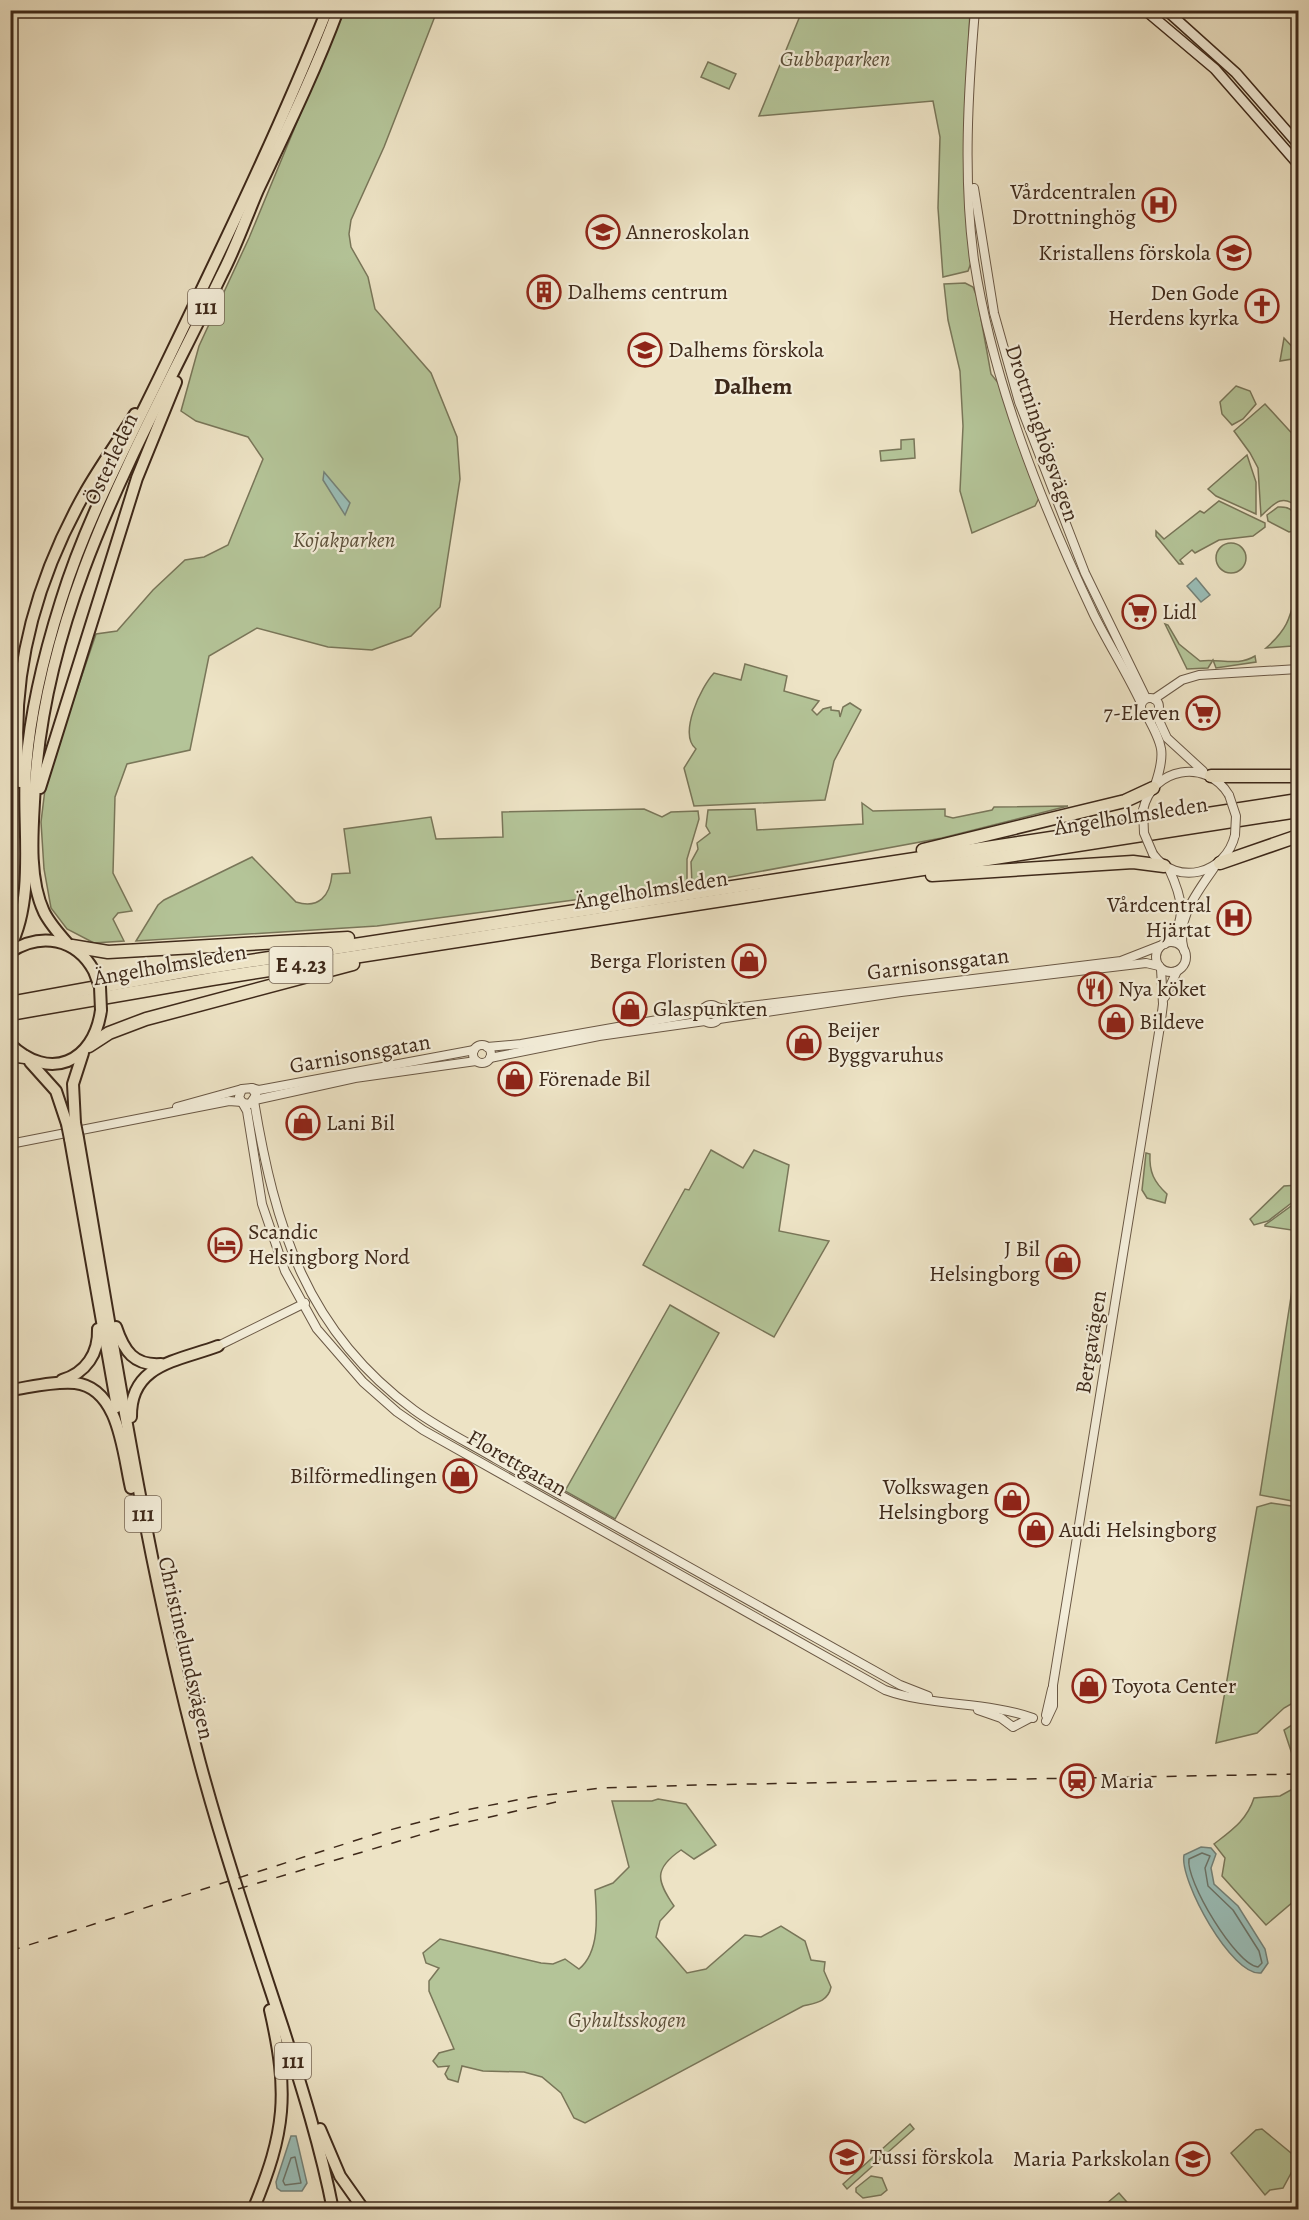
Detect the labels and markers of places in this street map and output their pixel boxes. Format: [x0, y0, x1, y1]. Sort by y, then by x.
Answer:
place label: Vårdcentralen Drottninghög [1009, 177, 1136, 232]
hospital icon: Vårdcentralen Drottninghög [1141, 187, 1177, 223]
school or university icon: Anneroskolan [585, 214, 621, 250]
place label: Anneroskolan [625, 217, 750, 247]
school or university icon: Kristallens förskola [1216, 235, 1252, 271]
place label: Kristallens förskola [1038, 238, 1212, 268]
building icon: Dalhems centrum [526, 274, 562, 310]
place label: Dalhems centrum [567, 277, 728, 307]
place label: Den Gode Herdens kyrka [1108, 278, 1240, 333]
church icon: Den Gode Herdens kyrka [1244, 288, 1280, 324]
school or university icon: Dalhems förskola [627, 332, 663, 368]
place label: Dalhems förskola [668, 335, 825, 365]
supermarket icon: Lidl [1121, 594, 1157, 630]
place label: Lidl [1162, 597, 1197, 627]
supermarket icon: 7-Eleven [1185, 695, 1221, 731]
place label: 7-Eleven [1103, 698, 1180, 728]
place label: Vårdcentral Hjärtat [1106, 890, 1211, 945]
hospital icon: Vårdcentral Hjärtat [1216, 900, 1252, 936]
shop icon: Berga Floristen [731, 943, 767, 979]
place label: Berga Floristen [589, 946, 726, 976]
restaurant icon: Nya köket [1077, 971, 1113, 1007]
place label: Nya köket [1118, 974, 1206, 1004]
shop icon: Glaspunkten [612, 991, 648, 1027]
place label: Glaspunkten [653, 994, 768, 1024]
shop icon: Bildeve [1098, 1004, 1134, 1040]
place label: Bildeve [1139, 1007, 1204, 1037]
place label: Beijer Byggvaruhus [827, 1015, 944, 1070]
shop icon: Beijer Byggvaruhus [786, 1025, 822, 1061]
shop icon: Förenade Bil [497, 1061, 533, 1097]
place label: Förenade Bil [538, 1064, 650, 1094]
shop icon: Lani Bil [285, 1105, 321, 1141]
place label: Lani Bil [326, 1108, 395, 1138]
place label: Scandic Helsingborg Nord [248, 1217, 410, 1272]
hotel icon: Scandic Helsingborg Nord [207, 1227, 243, 1263]
place label: J Bil Helsingborg [929, 1234, 1040, 1289]
shop icon: J Bil Helsingborg [1045, 1244, 1081, 1280]
shop icon: Bilförmedlingen [442, 1458, 478, 1494]
place label: Bilförmedlingen [290, 1461, 437, 1491]
place label: Volkswagen Helsingborg [878, 1472, 989, 1527]
shop icon: Volkswagen Helsingborg [994, 1482, 1030, 1518]
shop icon: Audi Helsingborg [1018, 1512, 1054, 1548]
place label: Audi Helsingborg [1058, 1515, 1217, 1545]
shop icon: Toyota Center [1071, 1668, 1107, 1704]
place label: Toyota Center [1112, 1671, 1236, 1701]
station icon: Maria [1059, 1763, 1095, 1799]
place label: Maria [1100, 1766, 1154, 1796]
school or university icon: Tussi förskola [829, 2139, 865, 2175]
school or university icon: Maria Parkskolan [1175, 2141, 1211, 2177]
place label: Tussi förskola [870, 2142, 994, 2172]
place label: Maria Parkskolan [1013, 2144, 1170, 2174]

